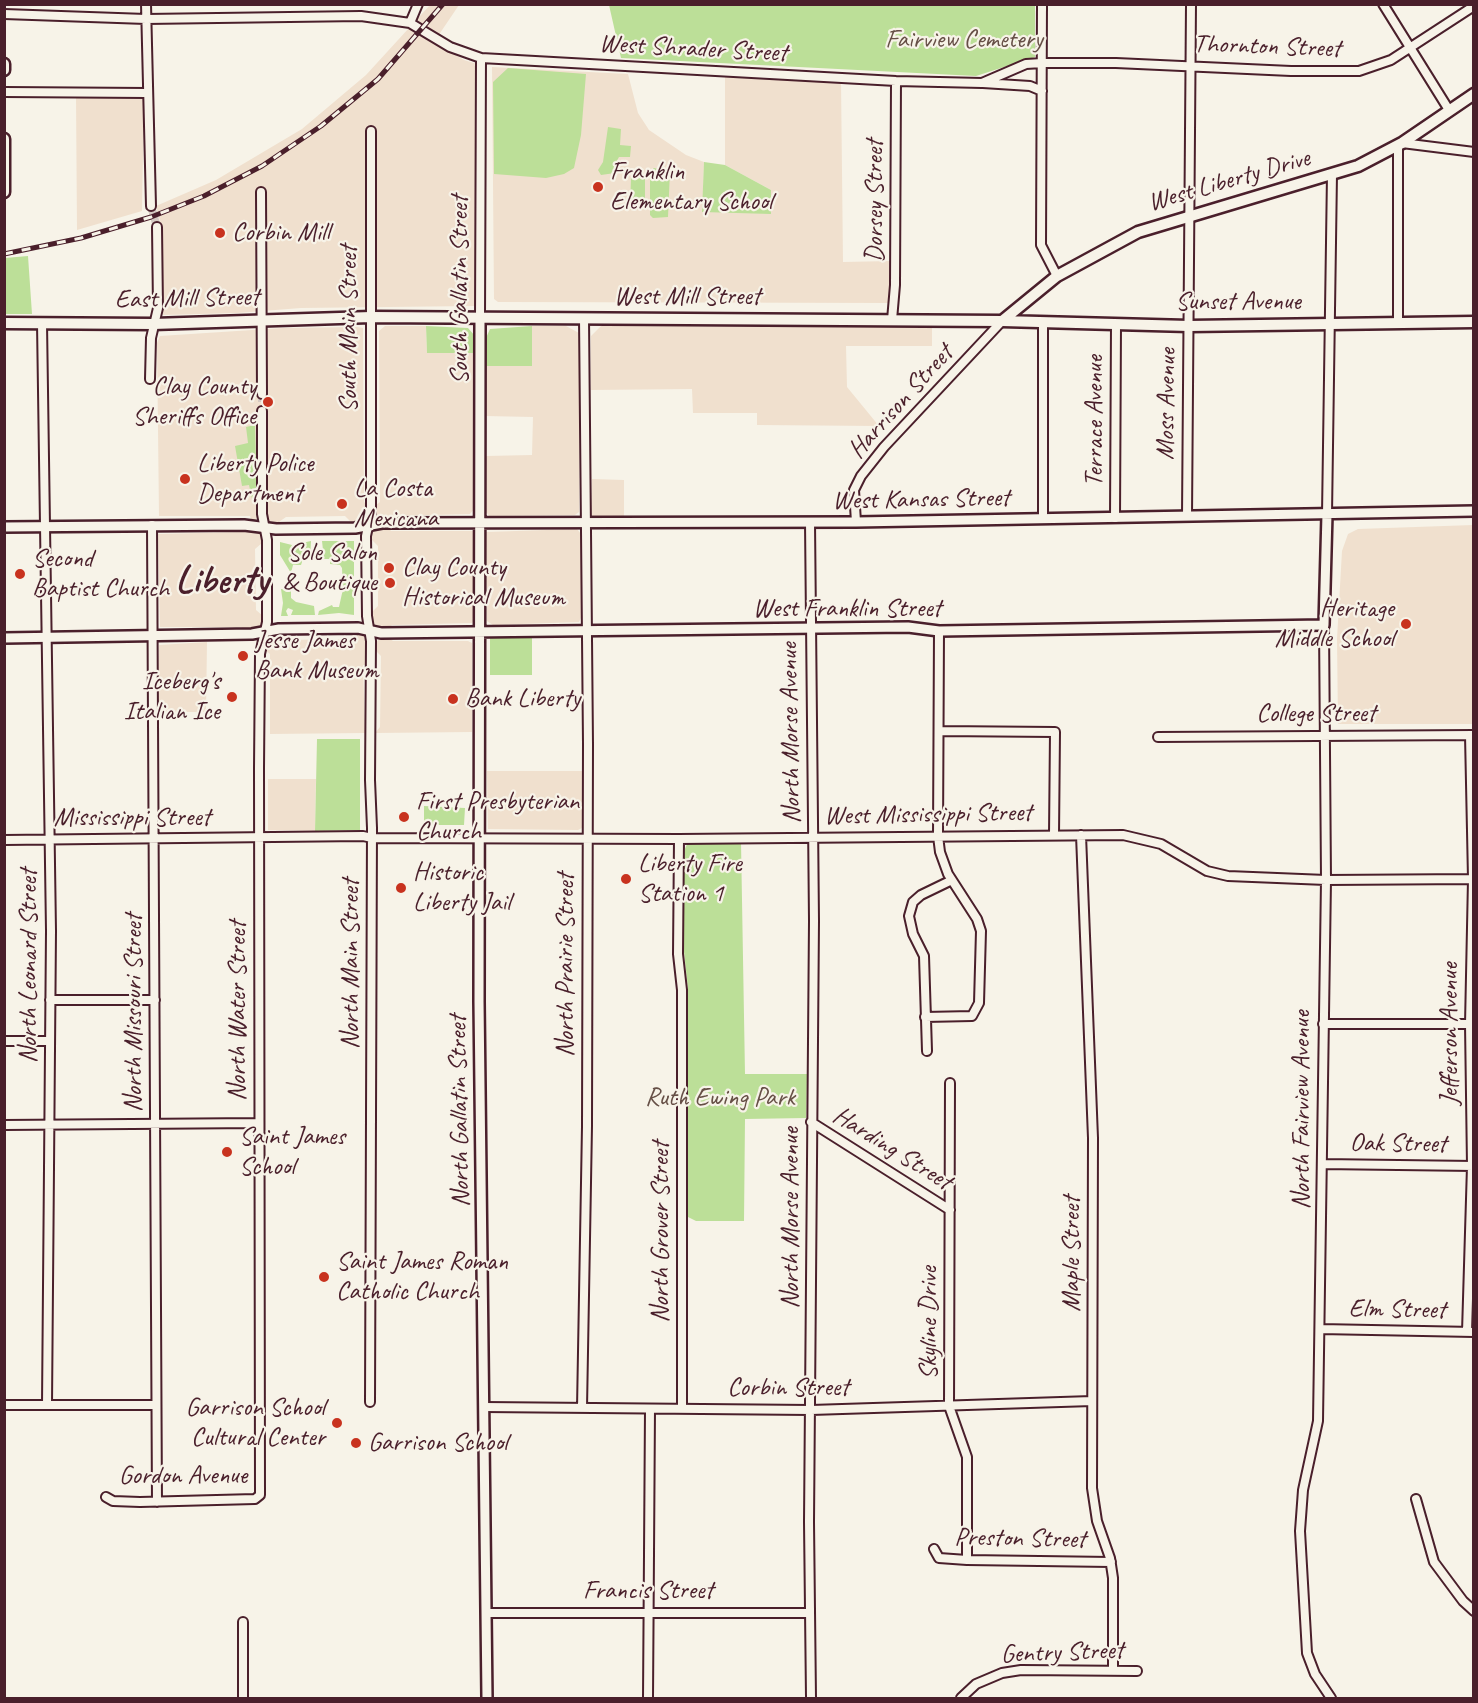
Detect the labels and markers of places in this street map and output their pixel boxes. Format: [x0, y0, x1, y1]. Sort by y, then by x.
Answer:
place label: Franklin Elementary School [610, 156, 772, 218]
marker: Franklin Elementary School [591, 180, 605, 194]
place label: Corbin Mill [232, 217, 330, 249]
marker: Corbin Mill [213, 226, 227, 240]
place label: Clay County Sheriffs Office [132, 371, 256, 432]
marker: Clay County Sheriffs Office [261, 395, 275, 409]
place label: Liberty Police Department [197, 448, 313, 509]
marker: Liberty Police Department [178, 472, 192, 486]
place label: La Costa Mexicana [354, 473, 438, 534]
marker: La Costa Mexicana [335, 497, 349, 511]
place label: Sole Salon & Boutique [282, 537, 377, 598]
place label: Second Baptist Church [32, 543, 169, 604]
place label: Clay County Historical Museum [402, 552, 565, 614]
marker: Sole Salon & Boutique [382, 561, 396, 575]
marker: Second Baptist Church [13, 567, 27, 581]
marker: Clay County Historical Museum [383, 576, 397, 590]
place label: Heritage Middle School [1275, 593, 1394, 654]
marker: Heritage Middle School [1399, 617, 1413, 631]
place label: Jesse James Bank Museum [255, 625, 378, 686]
marker: Jesse James Bank Museum [236, 649, 250, 663]
place label: Iceberg's Italian Ice [124, 666, 220, 728]
place label: Bank Liberty [465, 683, 580, 715]
marker: Iceberg's Italian Ice [225, 690, 239, 704]
marker: Bank Liberty [446, 692, 460, 706]
place label: First Presbyterian Church [416, 786, 579, 848]
marker: First Presbyterian Church [397, 810, 411, 824]
place label: Liberty Fire Station 1 [638, 848, 742, 910]
place label: Historic Liberty Jail [413, 857, 510, 918]
marker: Liberty Fire Station 1 [619, 872, 633, 886]
marker: Historic Liberty Jail [394, 881, 408, 895]
place label: Saint James School [239, 1121, 345, 1182]
marker: Saint James School [220, 1145, 234, 1159]
place label: Saint James Roman Catholic Church [336, 1246, 508, 1308]
marker: Saint James Roman Catholic Church [317, 1270, 331, 1284]
place label: Garrison School Cultural Center [185, 1392, 325, 1454]
marker: Garrison School Cultural Center [330, 1416, 344, 1430]
place label: Garrison School [368, 1427, 508, 1459]
marker: Garrison School [349, 1436, 363, 1450]

